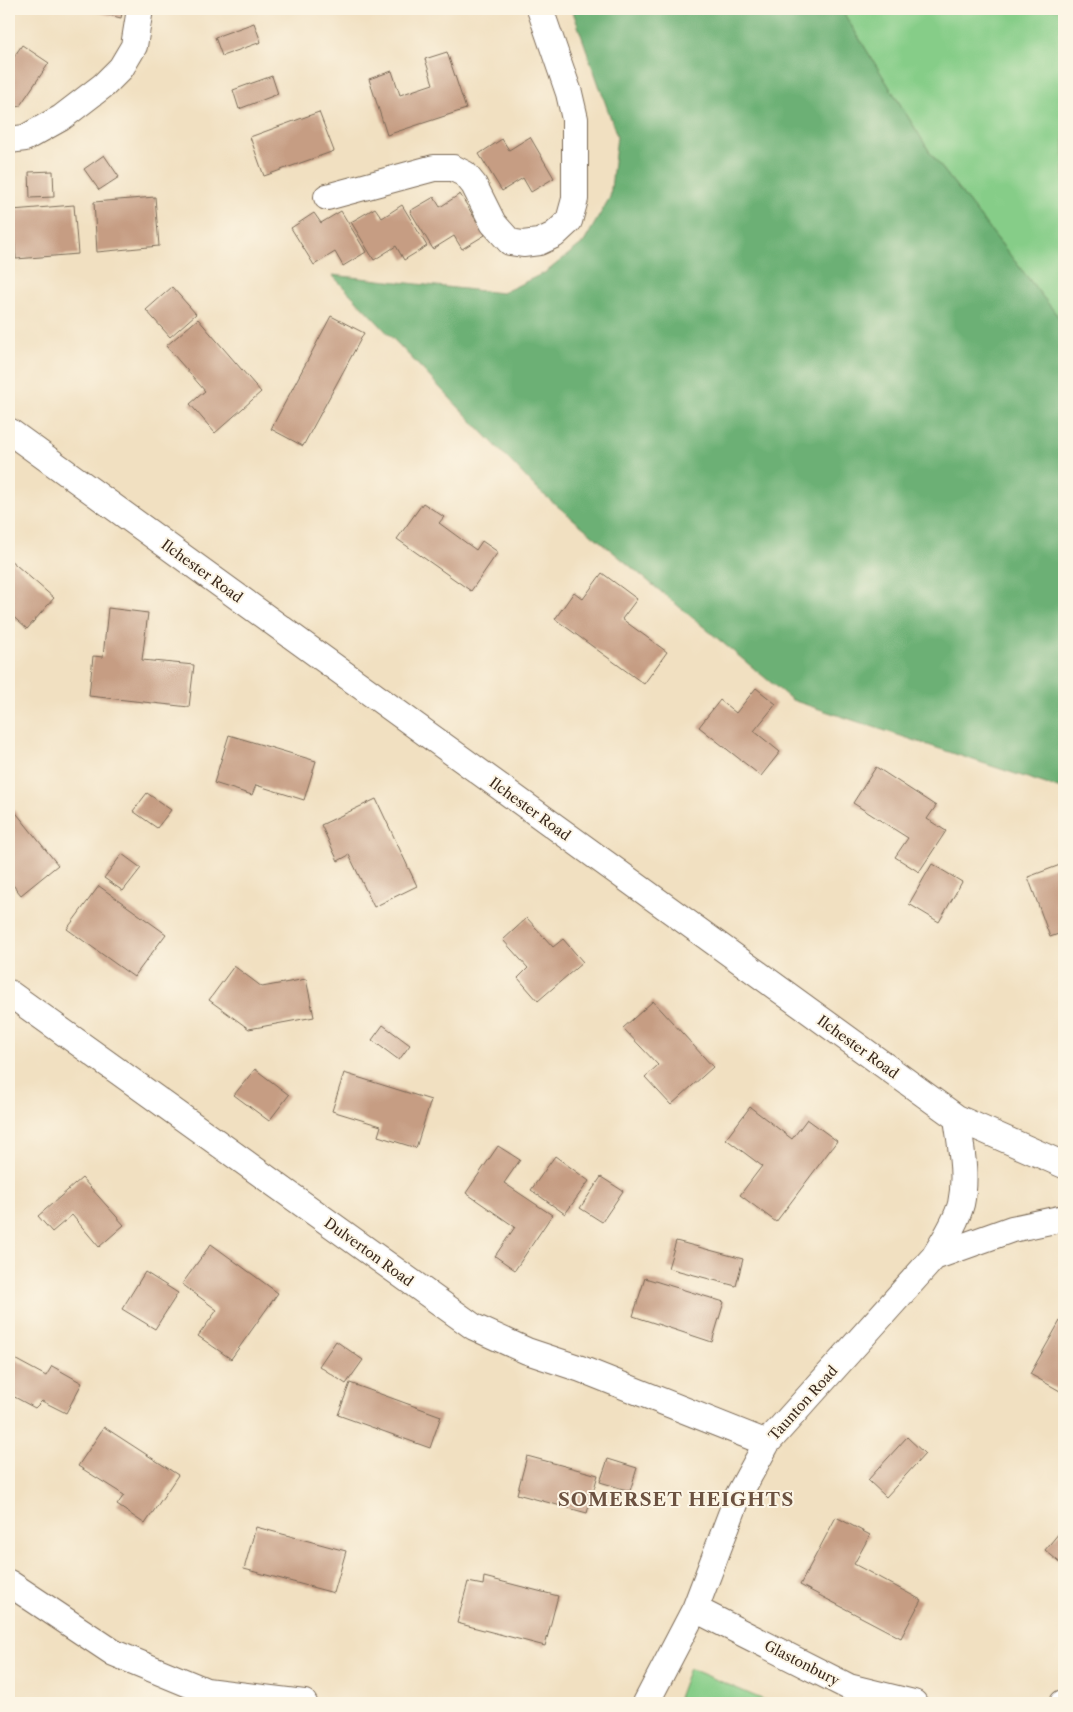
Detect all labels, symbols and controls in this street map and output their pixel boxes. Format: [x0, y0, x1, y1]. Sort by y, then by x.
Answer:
street label: Ilchester Road [158, 535, 247, 607]
street label: Ilchester Road [486, 773, 575, 845]
street label: Ilchester Road [814, 1011, 903, 1083]
street label: Dulverton Road [321, 1214, 417, 1291]
street label: Taunton Road [765, 1361, 842, 1444]
district label: SOMERSET HEIGHTS [558, 1488, 794, 1511]
street label: Glastonbury [761, 1636, 843, 1690]

